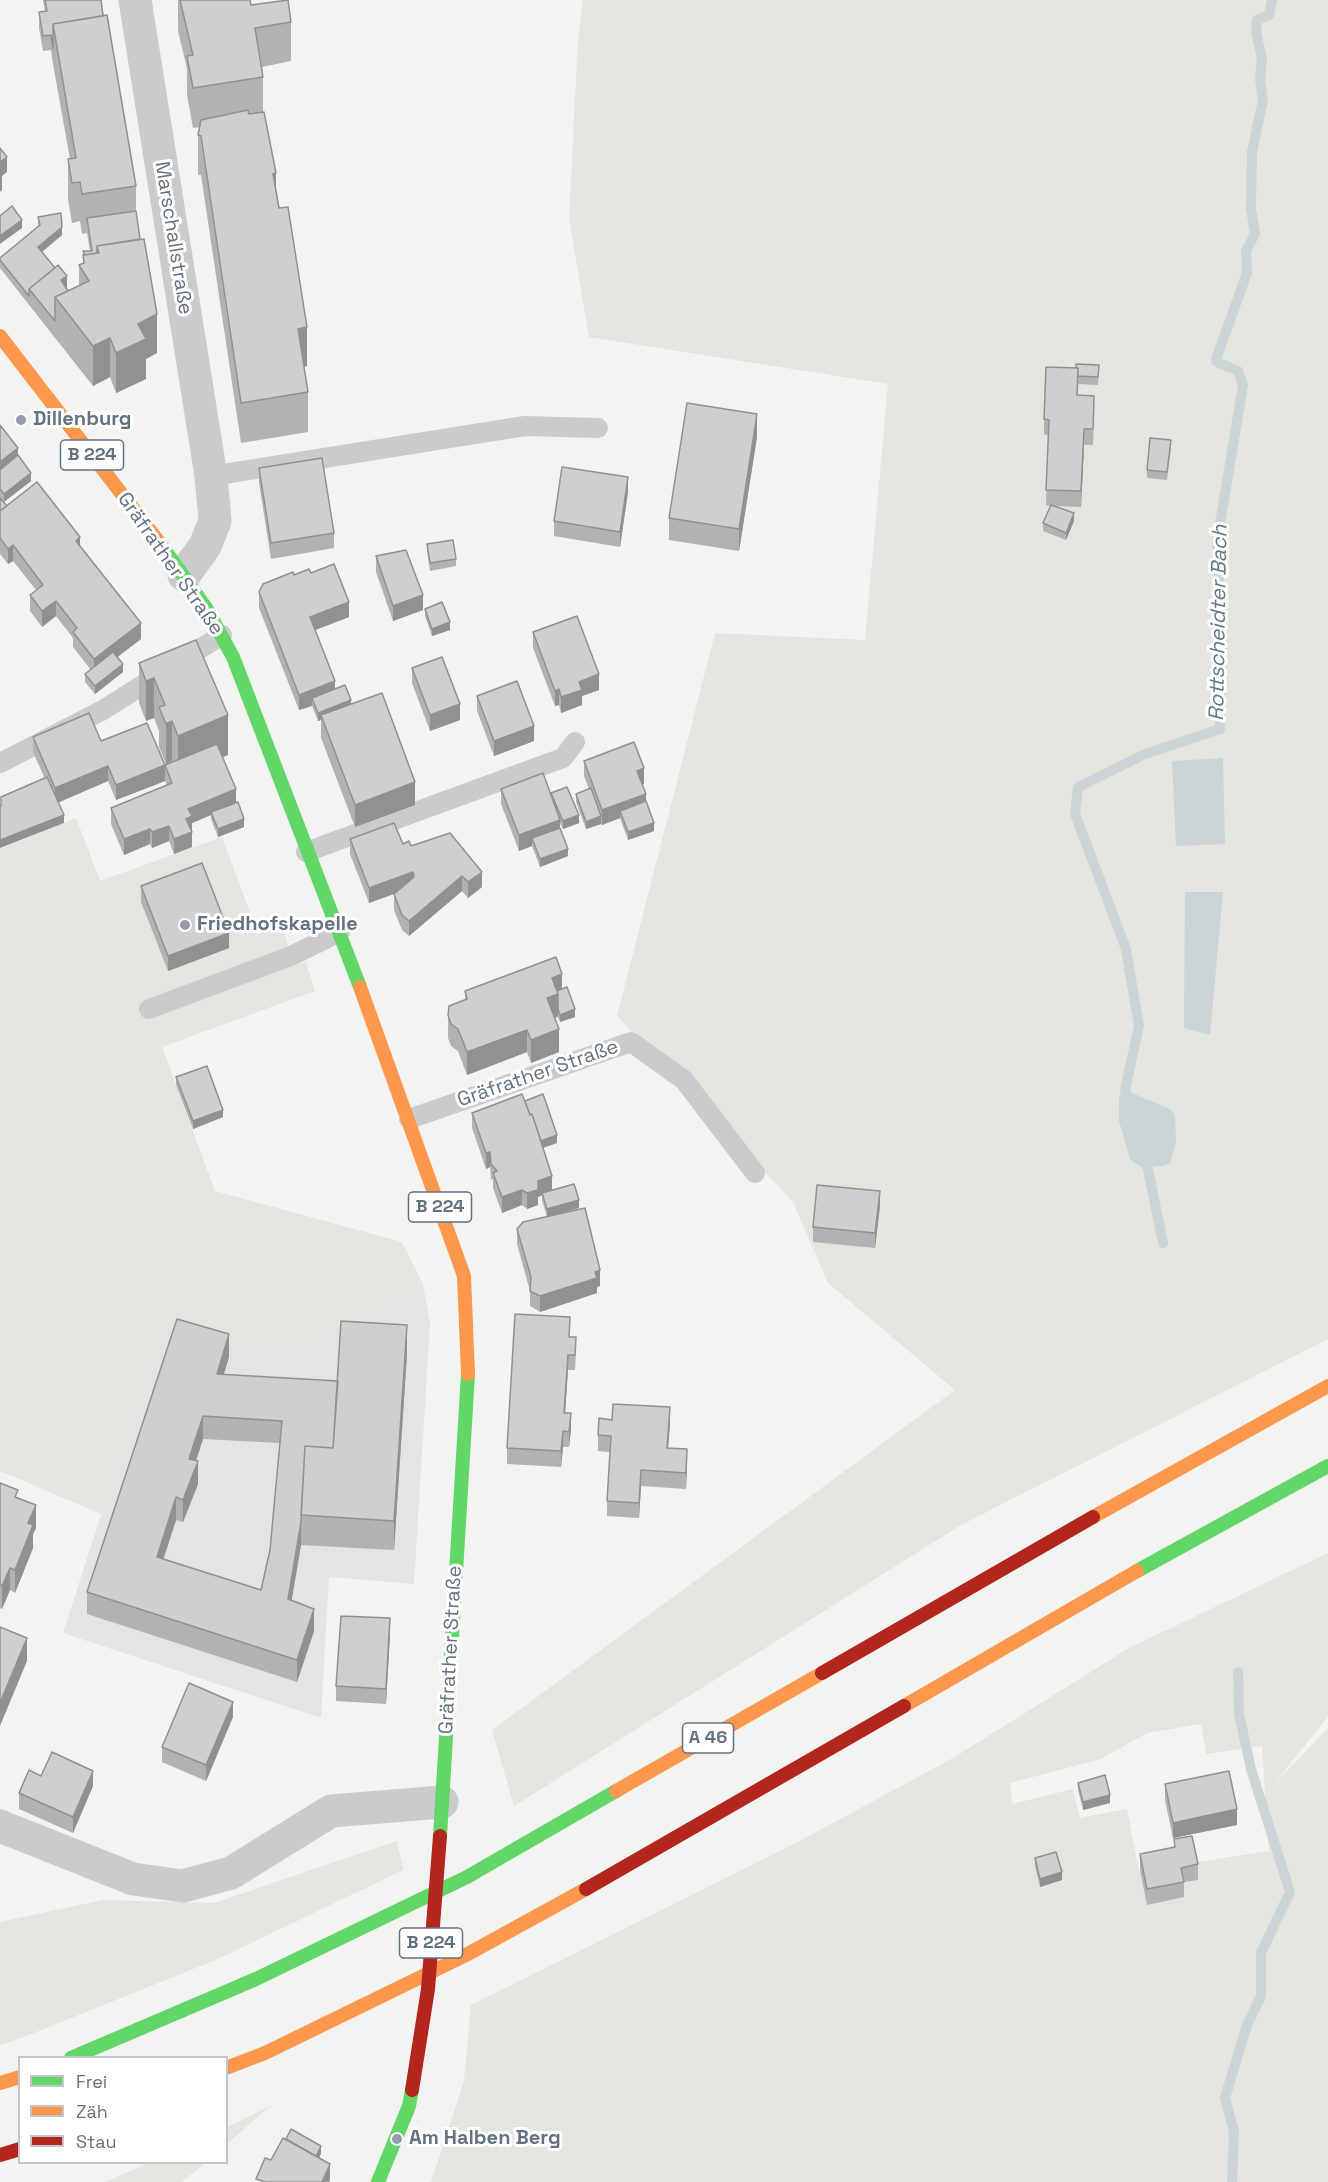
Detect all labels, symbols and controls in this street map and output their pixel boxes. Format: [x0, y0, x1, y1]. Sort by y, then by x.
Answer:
street label: Marschallstraße [149, 160, 197, 316]
place label: Dillenburg [33, 408, 132, 432]
marker: Dillenburg [14, 413, 28, 427]
road number: B 224 [60, 440, 124, 470]
street label: Gräfrather Straße [112, 488, 228, 640]
water label: Rottscheidter Bach [1205, 525, 1233, 721]
place label: Friedhofskapelle [197, 913, 358, 937]
marker: Friedhofskapelle [178, 918, 192, 932]
street label: Gräfrather Straße [454, 1035, 622, 1113]
road number: B 224 [408, 1192, 472, 1222]
street label: Gräfrather Straße [435, 1565, 467, 1735]
road number: A 46 [682, 1723, 734, 1753]
road number: B 224 [400, 1928, 462, 1958]
legend [18, 2056, 228, 2164]
text: Frei [76, 2070, 107, 2093]
text: Zäh [76, 2100, 108, 2123]
place label: Am Halben Berg [409, 2127, 561, 2151]
text: Stau [76, 2130, 116, 2153]
marker: Am Halben Berg [390, 2132, 404, 2146]

